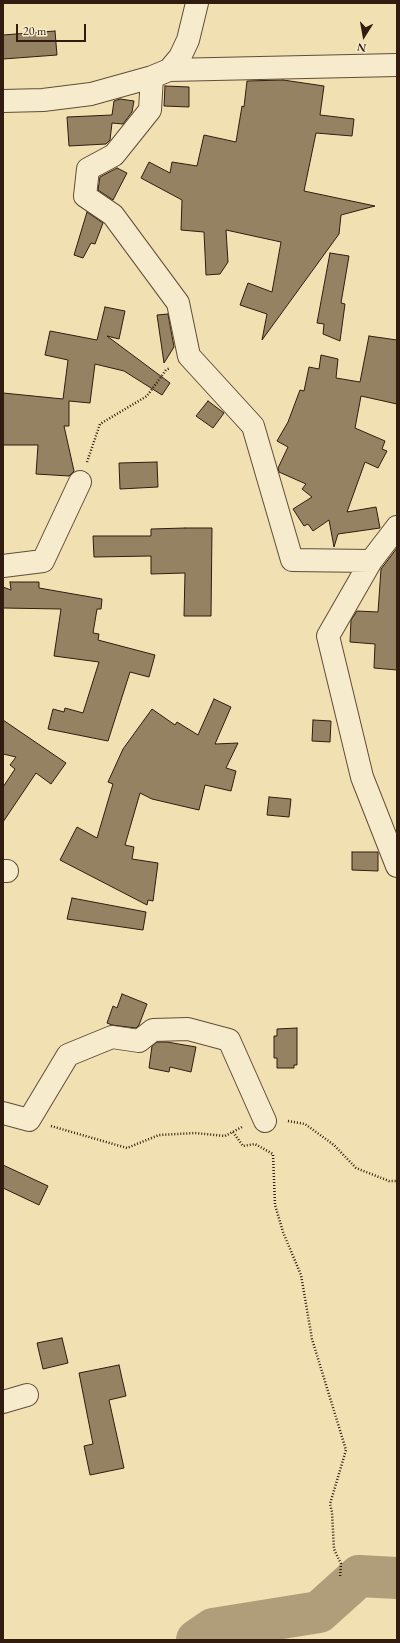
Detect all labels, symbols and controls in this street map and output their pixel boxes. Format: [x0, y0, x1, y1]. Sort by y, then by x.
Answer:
scale bar [18, 16, 88, 42]
north arrow [344, 16, 384, 56]
text: 20 m [23, 23, 46, 39]
text: N [356, 40, 367, 56]

